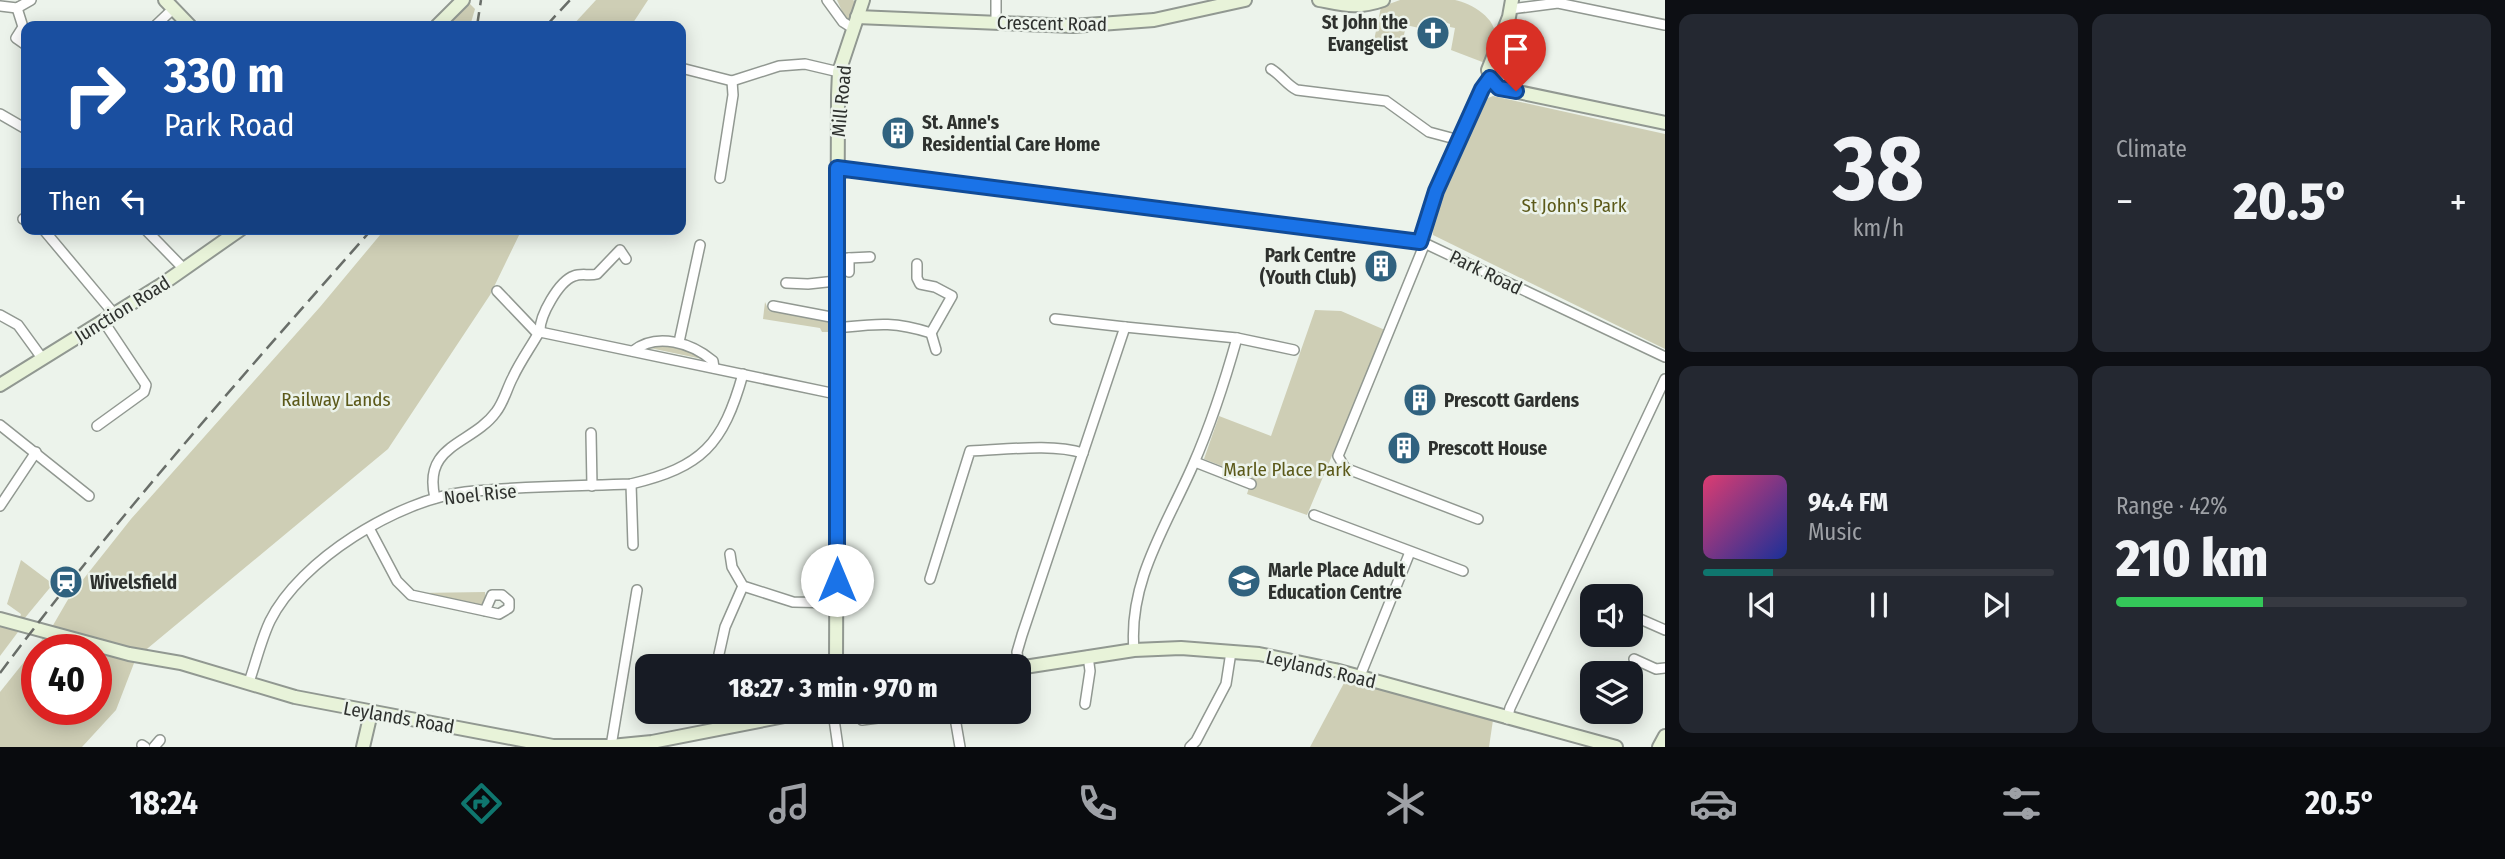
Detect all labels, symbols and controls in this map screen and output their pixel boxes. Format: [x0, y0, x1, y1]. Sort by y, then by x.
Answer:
street label: Crescent Road [997, 11, 1107, 36]
place label: St John the Evangelist [1322, 11, 1408, 56]
church icon: St John the Evangelist [1414, 14, 1452, 52]
pin [1486, 19, 1546, 91]
icon: arrive [1497, 30, 1535, 68]
text: 330 m [164, 46, 285, 105]
icon: right [49, 49, 140, 140]
street label: Mill Road [827, 64, 856, 138]
text: Park Road [164, 106, 295, 144]
place label: St. Anne's Residential Care Home [922, 111, 1101, 156]
building icon: St. Anne's Residential Care Home [879, 114, 917, 152]
text: 38 [1833, 114, 1924, 223]
text: Climate [2116, 135, 2187, 163]
text: 20.5° [2234, 170, 2349, 233]
text: − [2116, 179, 2133, 225]
text: + [2450, 179, 2467, 225]
icon: left [115, 182, 153, 220]
text: Then [49, 186, 101, 217]
park label: St John's Park [1521, 194, 1627, 217]
text: km/h [1853, 214, 1904, 242]
place label: Park Centre (Youth Club) [1260, 244, 1356, 289]
street label: Park Road [1446, 245, 1526, 300]
building icon: Park Centre (Youth Club) [1362, 247, 1400, 285]
street label: Junction Road [70, 271, 174, 348]
building icon: Prescott Gardens [1401, 381, 1439, 419]
park label: Railway Lands [281, 388, 391, 411]
place label: Prescott Gardens [1444, 389, 1580, 412]
building icon: Prescott House [1385, 429, 1423, 467]
place label: Prescott House [1428, 437, 1547, 460]
park label: Marle Place Park [1223, 458, 1351, 481]
street label: Noel Rise [443, 479, 518, 510]
text: 94.4 FM [1808, 487, 1888, 518]
text: Range · 42% [2116, 492, 2227, 520]
text: Music [1808, 518, 1862, 546]
text: 210 km [2116, 527, 2268, 590]
position arrow [800, 543, 874, 617]
place label: Marle Place Adult Education Centre [1268, 559, 1406, 604]
school or university icon: Marle Place Adult Education Centre [1225, 562, 1263, 600]
station icon: Wivelsfield [47, 563, 85, 601]
place label: Wivelsfield [90, 571, 177, 594]
map controls [1580, 584, 1643, 724]
button: sound [1580, 584, 1643, 647]
icon: previous [1743, 586, 1781, 624]
icon: pause [1860, 586, 1898, 624]
icon: next [1977, 586, 2015, 624]
speed limit sign: 40 [21, 634, 112, 725]
street label: Leylands Road [1264, 646, 1378, 693]
button: layers [1580, 661, 1643, 724]
text: 18:27 · 3 min · 970 m [728, 673, 938, 704]
street label: Leylands Road [342, 696, 456, 739]
icon: directions [457, 779, 506, 828]
icon: music [765, 779, 814, 828]
icon: phone [1073, 779, 1122, 828]
icon: climate [1381, 779, 1430, 828]
icon: car [1689, 779, 1738, 828]
icon: filters [1997, 779, 2046, 828]
text: 18:24 [130, 784, 198, 822]
text: 20.5° [2305, 784, 2375, 822]

